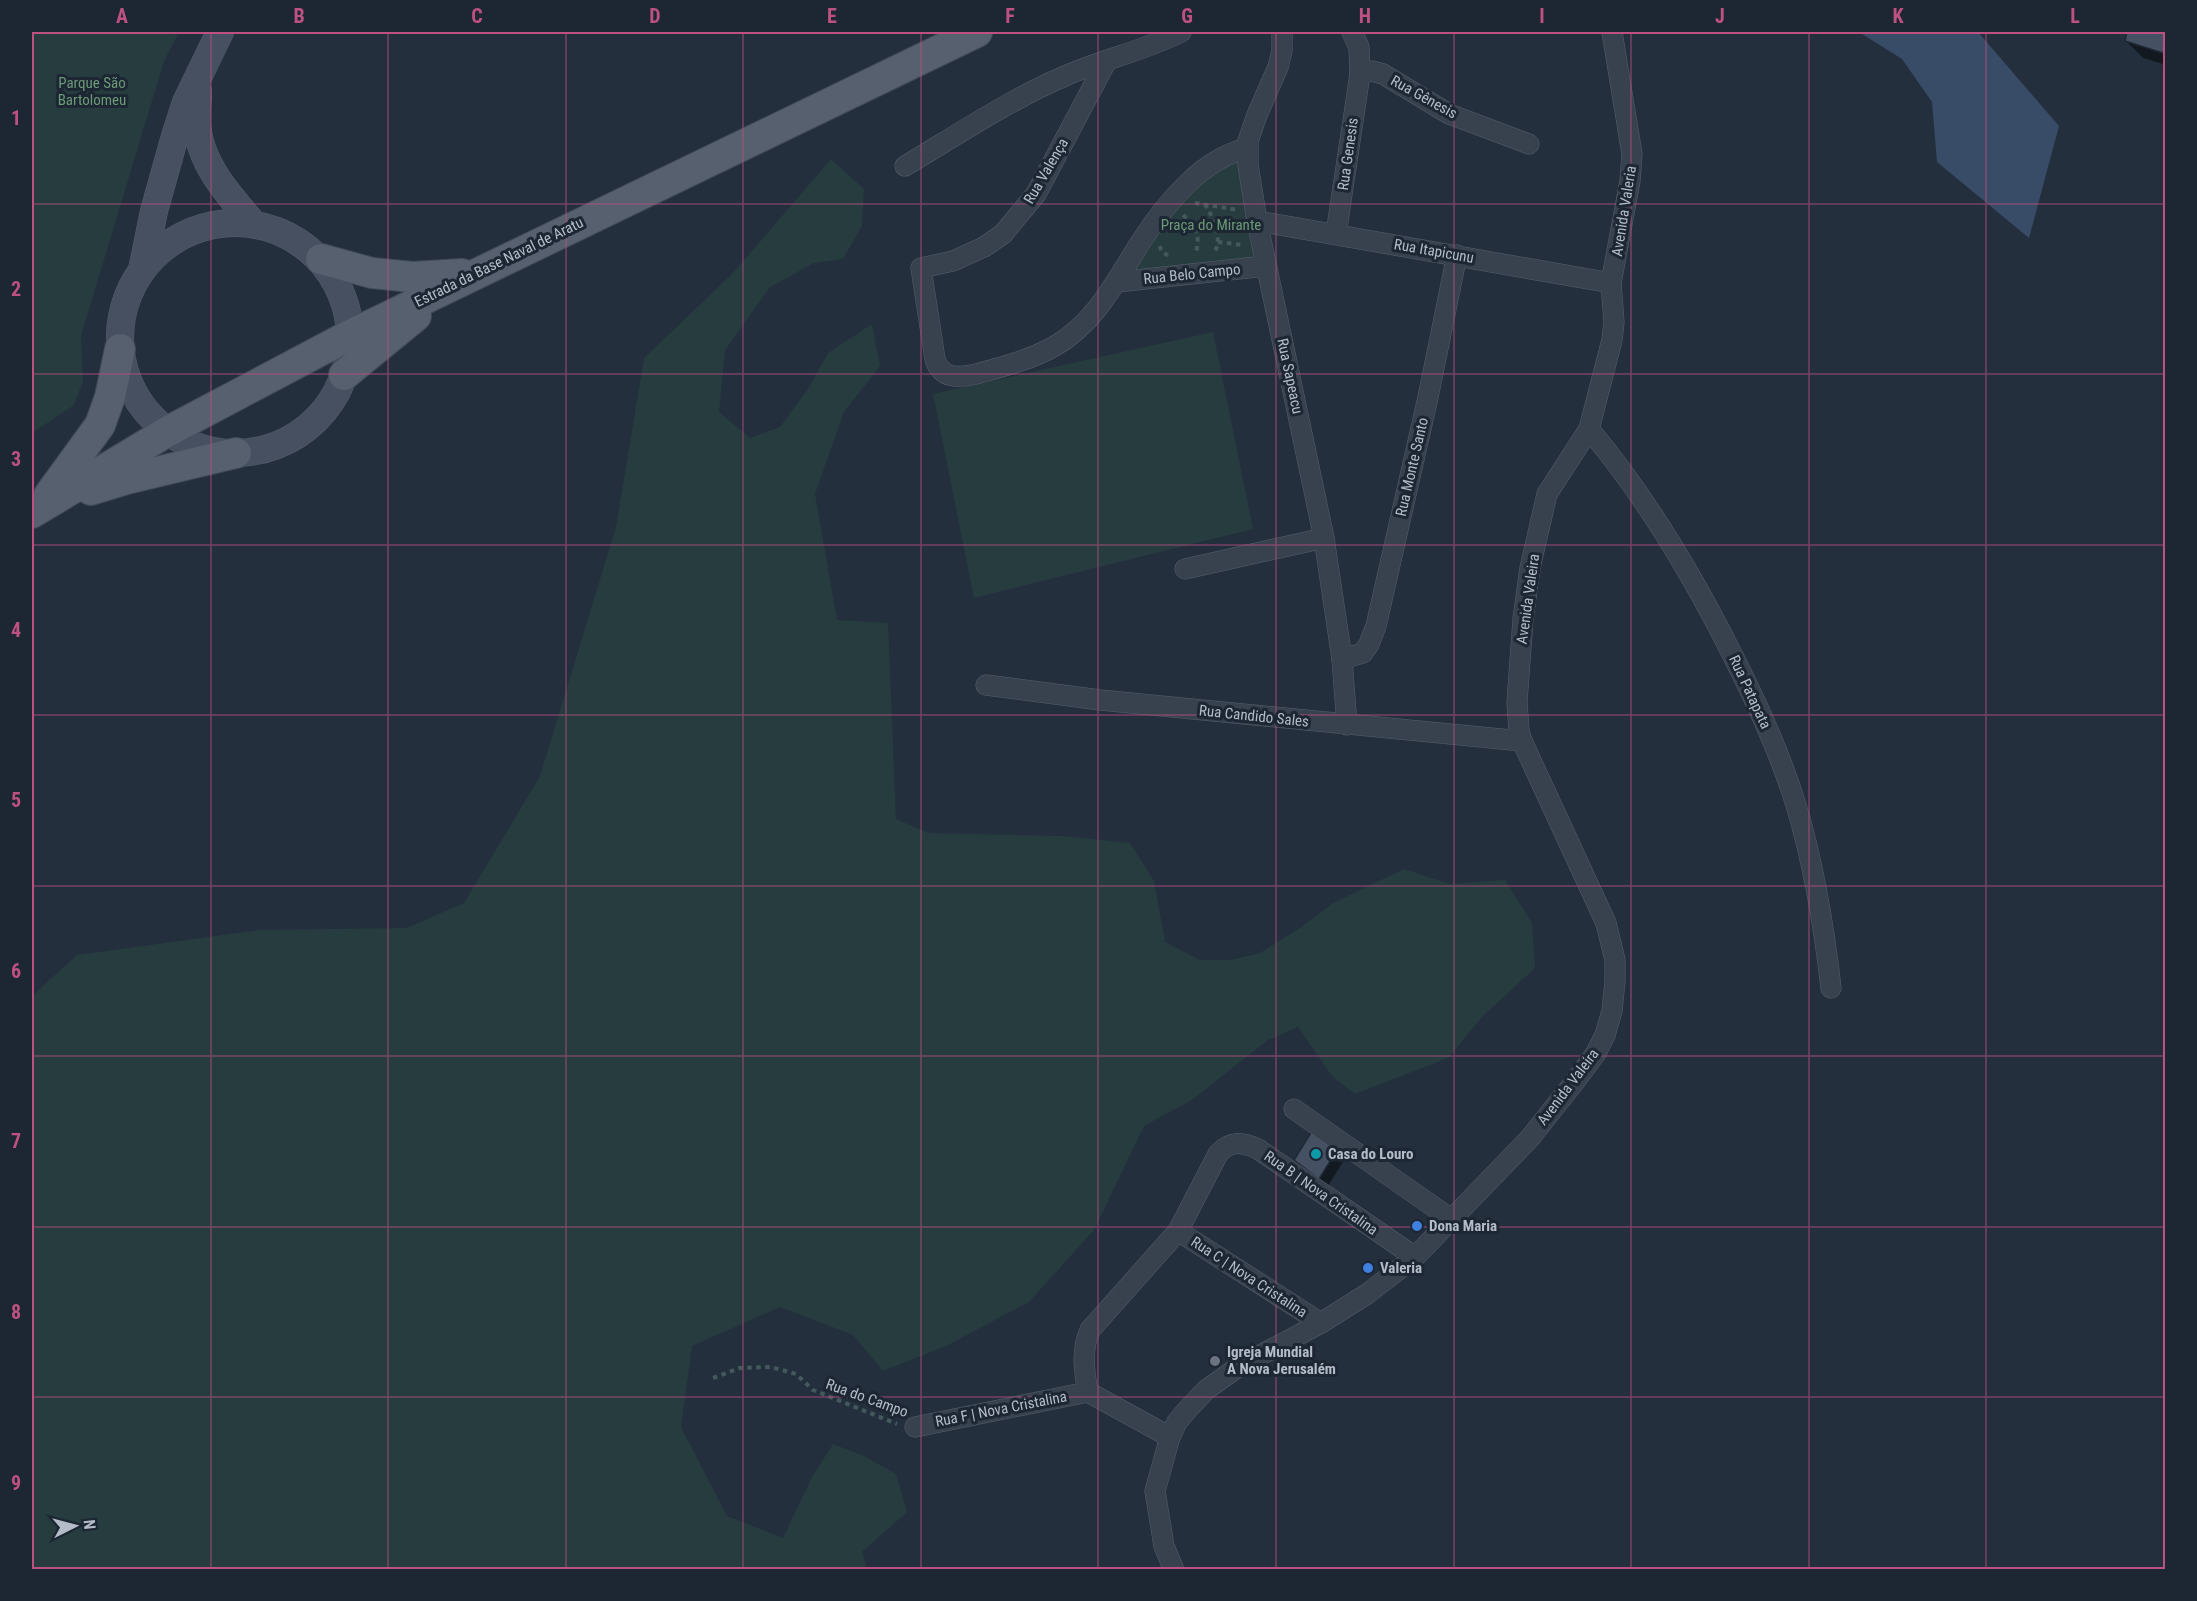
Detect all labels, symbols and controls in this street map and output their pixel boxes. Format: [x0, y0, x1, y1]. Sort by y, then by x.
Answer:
text: A [116, 4, 128, 28]
text: B [293, 4, 305, 28]
text: C [471, 4, 483, 28]
text: D [649, 4, 661, 28]
text: E [827, 4, 837, 28]
text: F [1005, 4, 1015, 28]
text: G [1181, 4, 1193, 28]
text: H [1359, 4, 1371, 28]
text: I [1539, 4, 1545, 28]
text: J [1715, 4, 1725, 28]
text: K [1892, 4, 1904, 28]
text: L [2070, 4, 2080, 28]
street label: Rua Gênesis [1388, 71, 1460, 123]
park label: Parque São Bartolomeu [58, 74, 126, 109]
text: 1 [11, 106, 21, 130]
street label: Rua Genesis [1334, 116, 1362, 191]
street label: Rua Valença [1020, 135, 1072, 207]
street label: Avenida Valeria [1608, 164, 1640, 258]
street label: Estrada da Base Naval de Aratu [412, 213, 586, 311]
park label: Praça do Mirante [1161, 216, 1261, 234]
street label: Rua Itapicunu [1393, 235, 1475, 267]
street label: Rua Belo Campo [1143, 260, 1241, 288]
text: 2 [11, 277, 21, 301]
street label: Rua Sapeacu [1273, 337, 1307, 415]
street label: Rua Monte Santo [1392, 416, 1432, 518]
text: 3 [11, 447, 21, 471]
street label: Avenida Valeira [1513, 553, 1543, 645]
text: 4 [11, 618, 21, 642]
street label: Rua Patapata [1725, 652, 1775, 732]
street label: Rua Candido Sales [1198, 701, 1310, 731]
text: 5 [11, 788, 21, 812]
text: 6 [11, 959, 21, 983]
street label: Avenida Valeira [1533, 1045, 1603, 1129]
text: 7 [11, 1129, 21, 1153]
place label: Casa do Louro [1328, 1145, 1414, 1163]
street label: Rua B | Nova Cristalina [1261, 1147, 1381, 1239]
marker: Casa do Louro [1309, 1147, 1323, 1161]
place label: Dona Maria [1429, 1217, 1497, 1235]
marker: Dona Maria [1410, 1219, 1424, 1233]
street label: Rua C | Nova Cristalina [1188, 1233, 1310, 1321]
place label: Valeria [1380, 1259, 1422, 1277]
marker: Valeria [1361, 1261, 1375, 1275]
text: 8 [11, 1300, 21, 1324]
place label: Igreja Mundial A Nova Jerusalém [1227, 1343, 1336, 1378]
marker: Igreja Mundial A Nova Jerusalém [1208, 1354, 1222, 1368]
street label: Rua do Campo [823, 1375, 911, 1421]
street label: Rua F | Nova Cristalina [934, 1387, 1068, 1431]
text: 9 [11, 1471, 21, 1495]
north arrow [45, 1496, 105, 1556]
text: N [79, 1519, 99, 1530]

